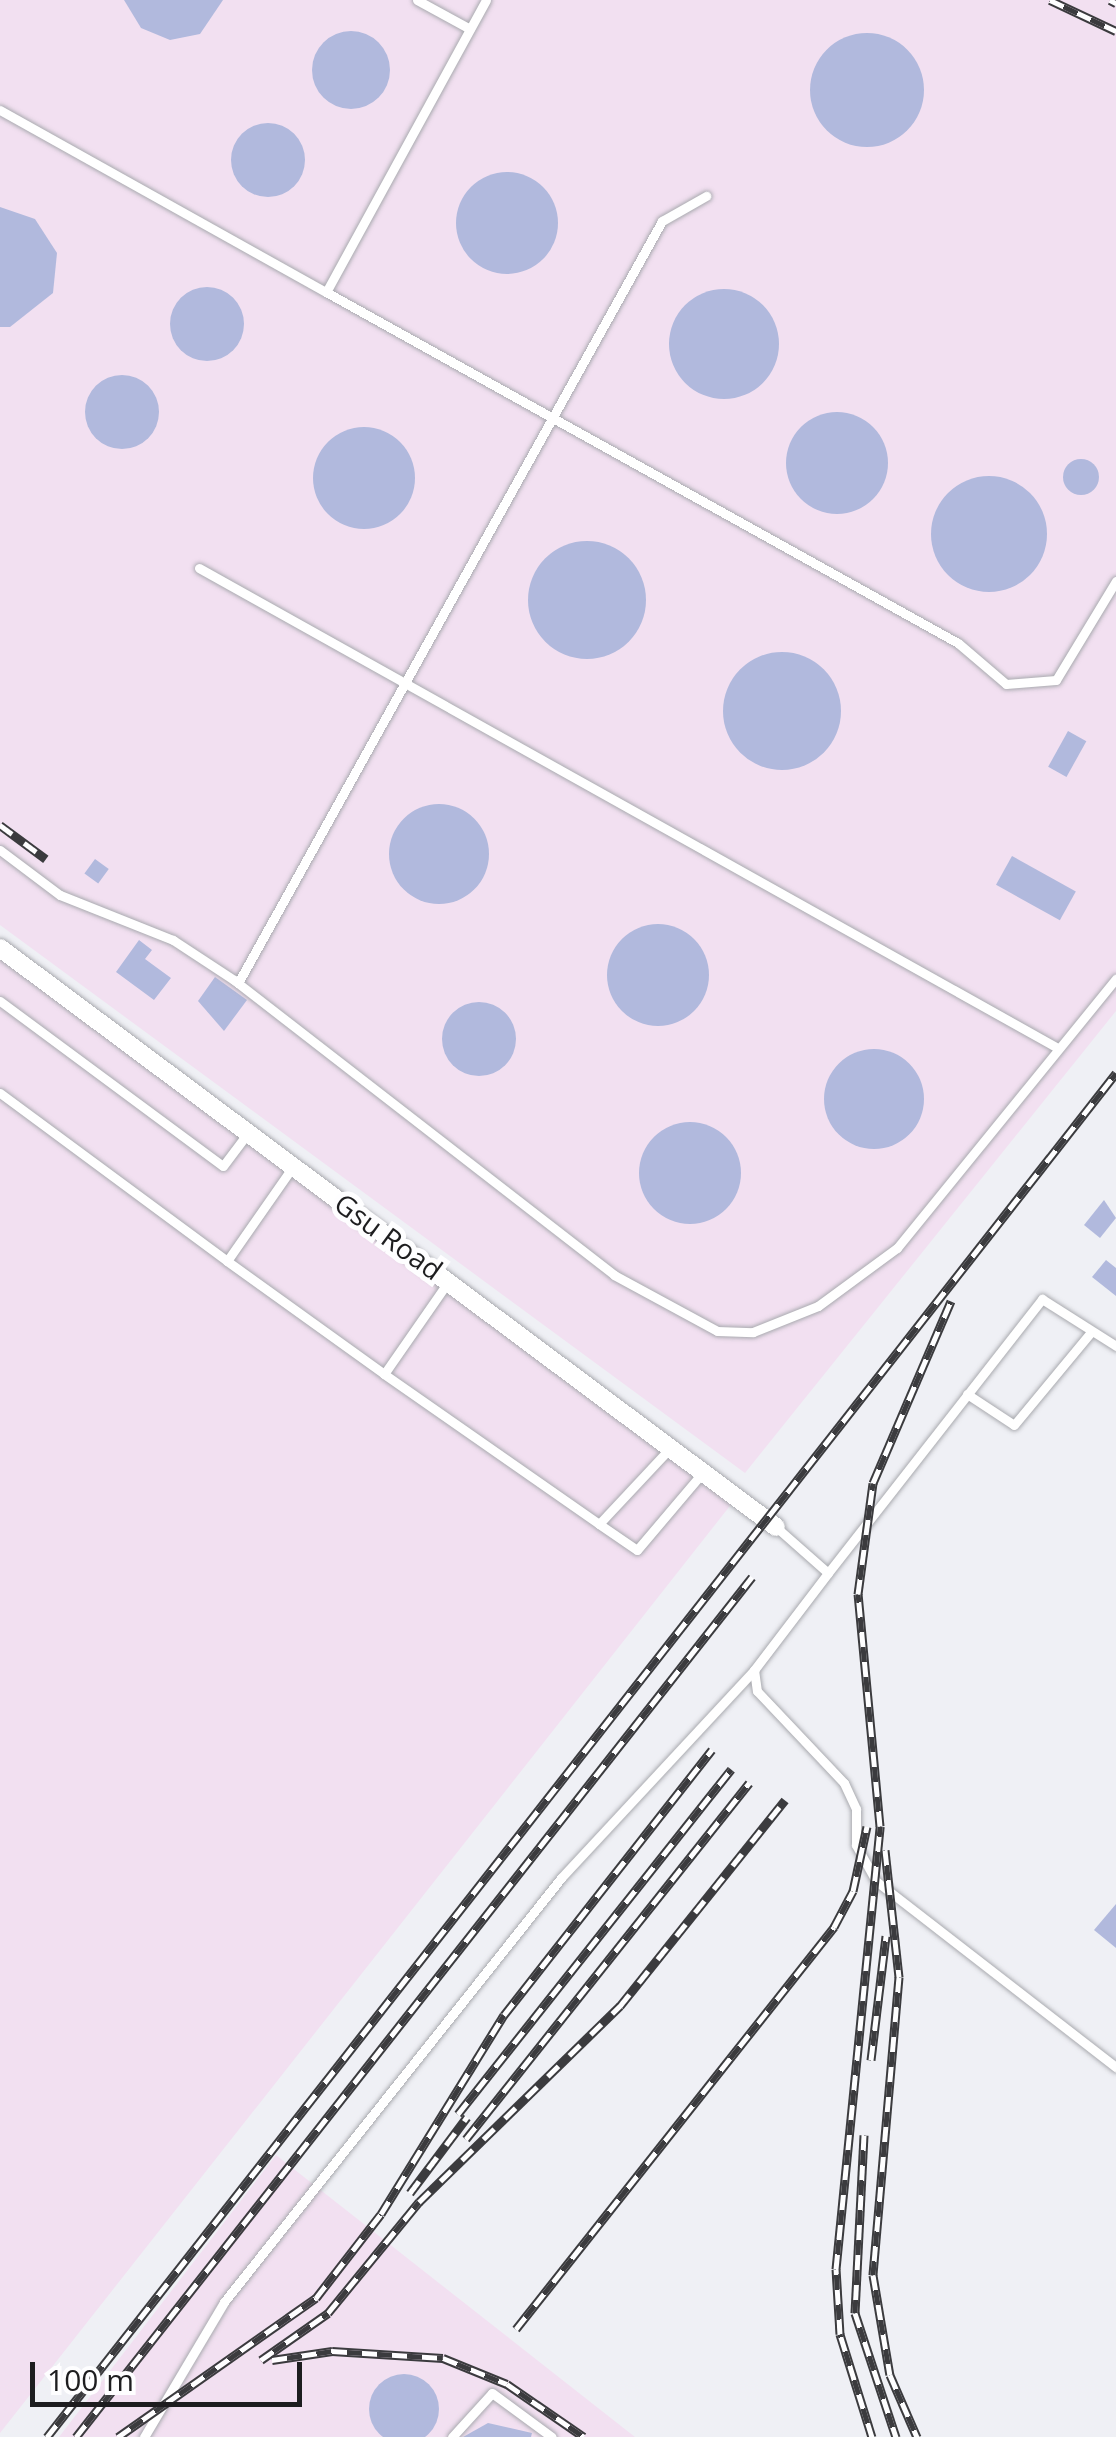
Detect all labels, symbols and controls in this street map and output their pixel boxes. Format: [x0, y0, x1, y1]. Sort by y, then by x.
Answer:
street label: Gsu Road [329, 1186, 449, 1286]
scale bar [35, 2342, 308, 2404]
text: 100 m [47, 2359, 134, 2400]

